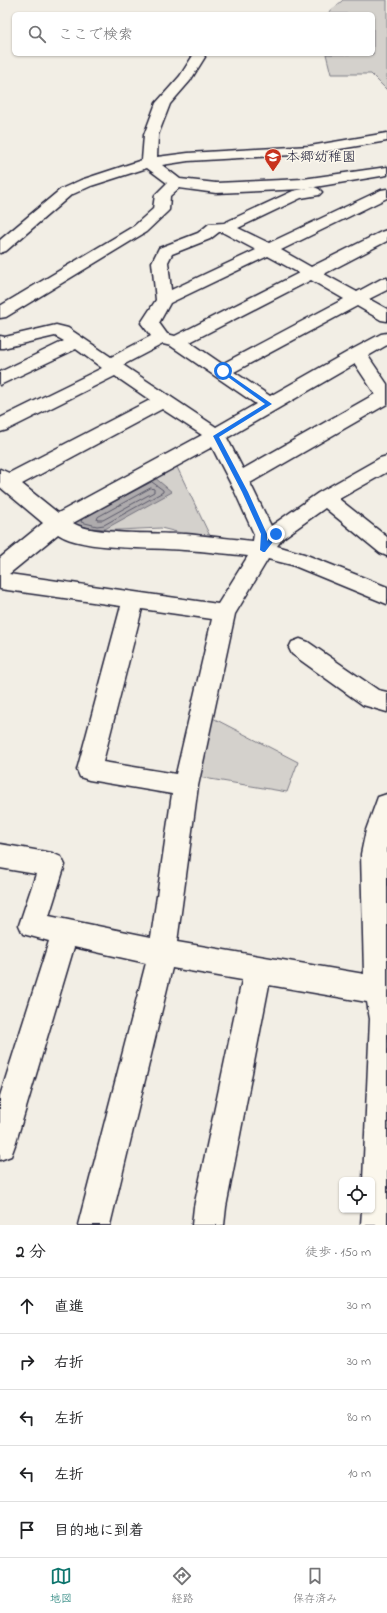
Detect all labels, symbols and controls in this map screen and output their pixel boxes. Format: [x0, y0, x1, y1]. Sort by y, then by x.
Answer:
search box [12, 12, 375, 56]
icon: search [26, 23, 48, 45]
text: ここで検索 [58, 24, 133, 46]
school or university icon: 本郷幼稚園 [263, 147, 283, 172]
place label: 本郷幼稚園 [286, 147, 356, 168]
route start [214, 362, 232, 380]
route end [267, 525, 285, 543]
map controls [339, 1177, 375, 1213]
button: locate [339, 1177, 375, 1213]
text: 2 分 [16, 1240, 46, 1265]
text: 徒歩 · 150 m [305, 1243, 371, 1262]
icon: ahead [16, 1295, 38, 1317]
text: 直進 [54, 1296, 84, 1318]
text: 30 m [347, 1296, 371, 1315]
icon: right [16, 1351, 38, 1373]
text: 右折 [54, 1352, 84, 1374]
text: 30 m [347, 1352, 371, 1371]
icon: left [16, 1407, 38, 1429]
text: 左折 [54, 1408, 84, 1430]
text: 80 m [347, 1408, 371, 1427]
icon: left [16, 1463, 38, 1485]
text: 左折 [54, 1464, 84, 1486]
text: 10 m [348, 1464, 371, 1483]
icon: arrive [16, 1519, 38, 1541]
text: 目的地に到着 [54, 1520, 144, 1542]
tab: 地図 [50, 1565, 72, 1607]
tab: 経路 [171, 1565, 193, 1607]
tab: 保存済み [293, 1565, 337, 1607]

